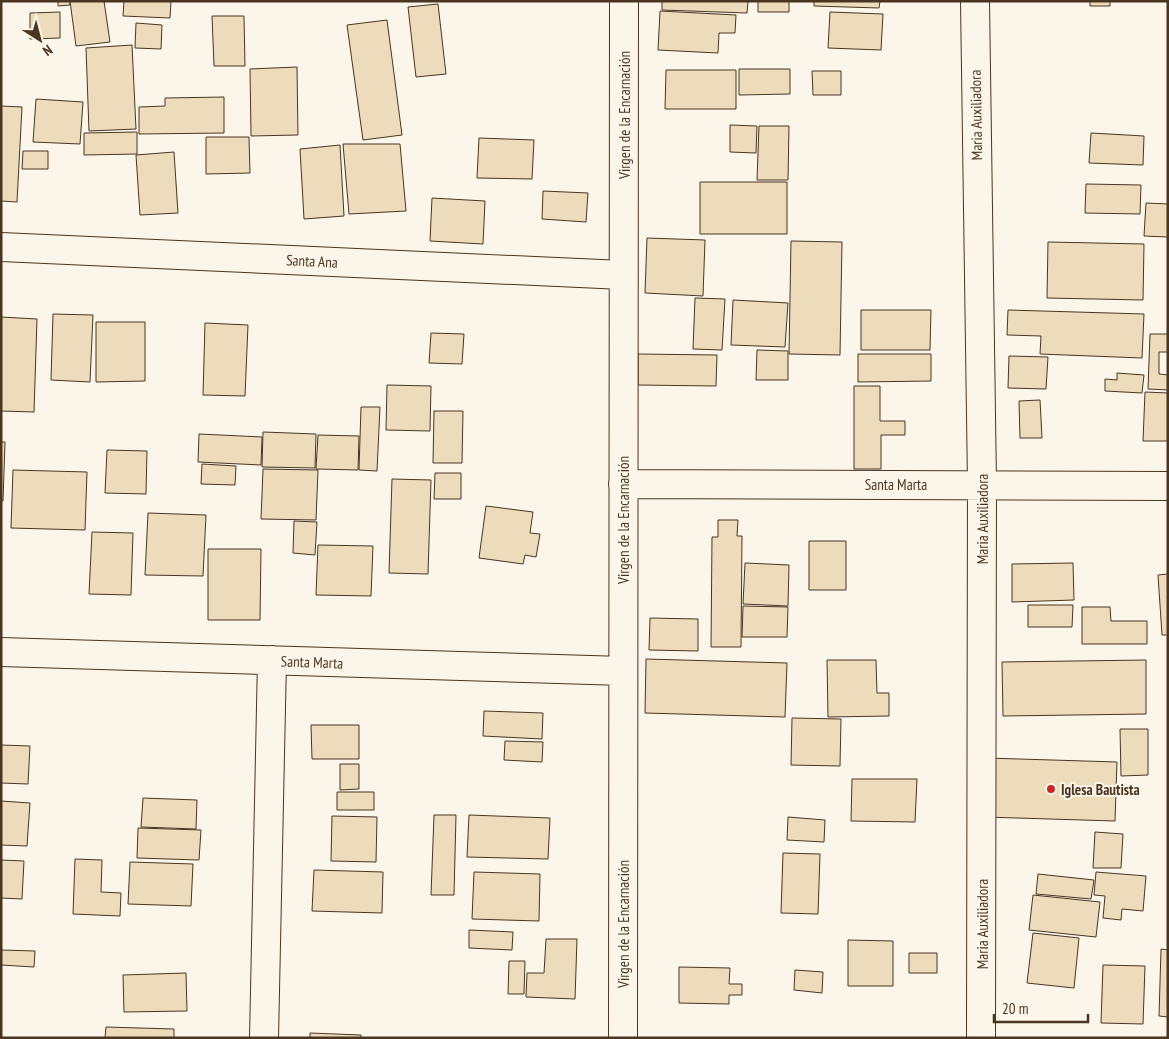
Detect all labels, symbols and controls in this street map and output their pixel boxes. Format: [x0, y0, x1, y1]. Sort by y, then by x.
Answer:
north arrow [15, 15, 65, 65]
text: N [39, 41, 56, 60]
street label: Virgen de la Encarnación [615, 51, 634, 180]
street label: Maria Auxiliadora [966, 70, 986, 160]
street label: Santa Ana [286, 250, 338, 272]
street label: Virgen de la Encarnación [614, 456, 633, 585]
street label: Maria Auxiliadora [973, 474, 992, 564]
street label: Santa Marta [865, 475, 927, 494]
street label: Santa Marta [280, 651, 344, 673]
place label: Iglesa Bautista [1061, 780, 1140, 799]
marker: Iglesa Bautista [1045, 783, 1057, 795]
street label: Virgen de la Encarnación [614, 860, 633, 989]
street label: Maria Auxiliadora [973, 879, 992, 969]
scale bar [994, 992, 1088, 1024]
text: 20 m [1002, 999, 1028, 1018]

